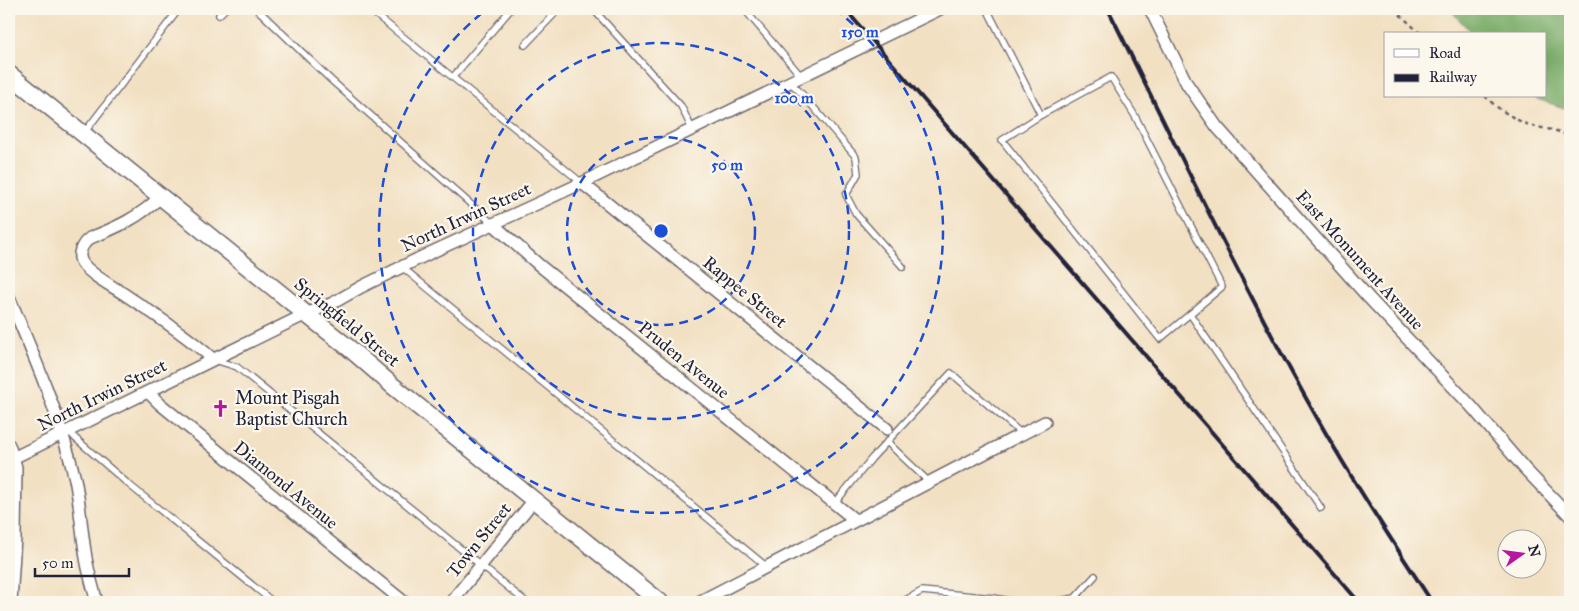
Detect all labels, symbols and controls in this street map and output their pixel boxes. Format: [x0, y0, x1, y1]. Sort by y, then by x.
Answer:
text: 150 m [841, 23, 879, 41]
legend [1384, 32, 1546, 98]
text: Road [1429, 44, 1461, 62]
text: Railway [1429, 68, 1478, 86]
text: 100 m [774, 89, 814, 107]
text: 50 m [711, 156, 743, 174]
street label: North Irwin Street [398, 177, 535, 257]
street label: East Monument Avenue [1291, 186, 1429, 334]
centre of rings [652, 222, 670, 240]
street label: Rappee Street [698, 251, 792, 333]
street label: Springfield Street [289, 273, 405, 372]
street label: Pruden Avenue [634, 317, 734, 403]
street label: North Irwin Street [34, 354, 171, 436]
place label: Mount Pisgah Baptist Church [235, 387, 348, 430]
church icon: Mount Pisgah Baptist Church [211, 398, 231, 418]
street label: Diamond Avenue [229, 436, 343, 534]
street label: Town Street [442, 498, 516, 582]
north arrow [1496, 528, 1546, 578]
text: N [1524, 543, 1544, 559]
scale bar [35, 546, 129, 578]
text: 50 m [42, 554, 74, 572]

